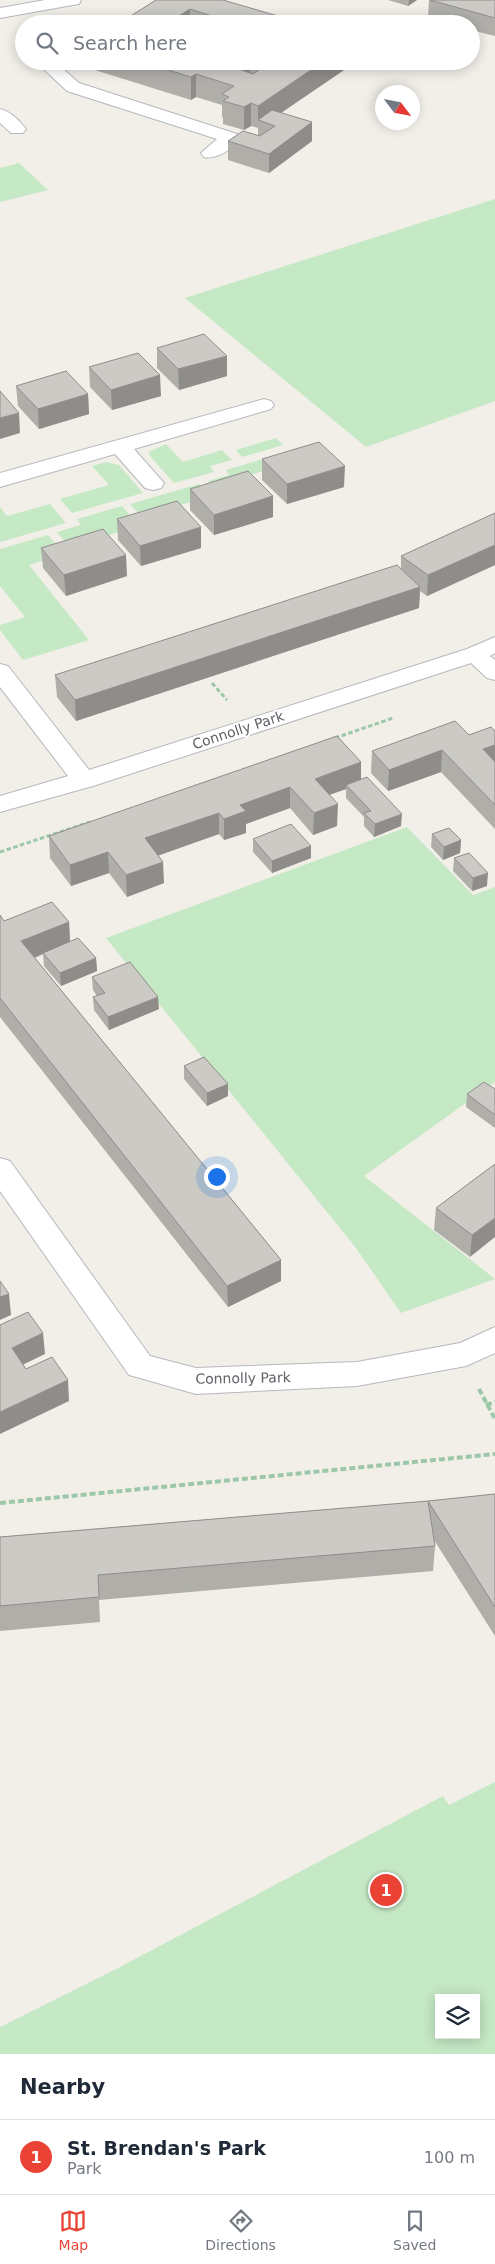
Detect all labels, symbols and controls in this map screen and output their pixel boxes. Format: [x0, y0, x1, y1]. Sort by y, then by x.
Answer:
search box [15, 15, 480, 70]
icon: search [33, 29, 61, 57]
text: Search here [73, 32, 187, 54]
north arrow [375, 85, 420, 130]
street label: Connolly Park [190, 707, 287, 752]
your location [204, 1164, 230, 1190]
street label: Connolly Park [195, 1369, 292, 1387]
pin: 1 [370, 1871, 402, 1909]
map controls [435, 1994, 480, 2039]
button: layers [435, 1994, 480, 2039]
text: Nearby [20, 2075, 105, 2099]
text: St. Brendan's Park [67, 2137, 266, 2159]
text: 1 [30, 2148, 42, 2167]
text: 100 m [424, 2148, 475, 2167]
text: Park [67, 2159, 102, 2178]
tab: Map [59, 2207, 88, 2253]
tab: Directions [205, 2207, 276, 2253]
tab: Saved [393, 2207, 436, 2253]

